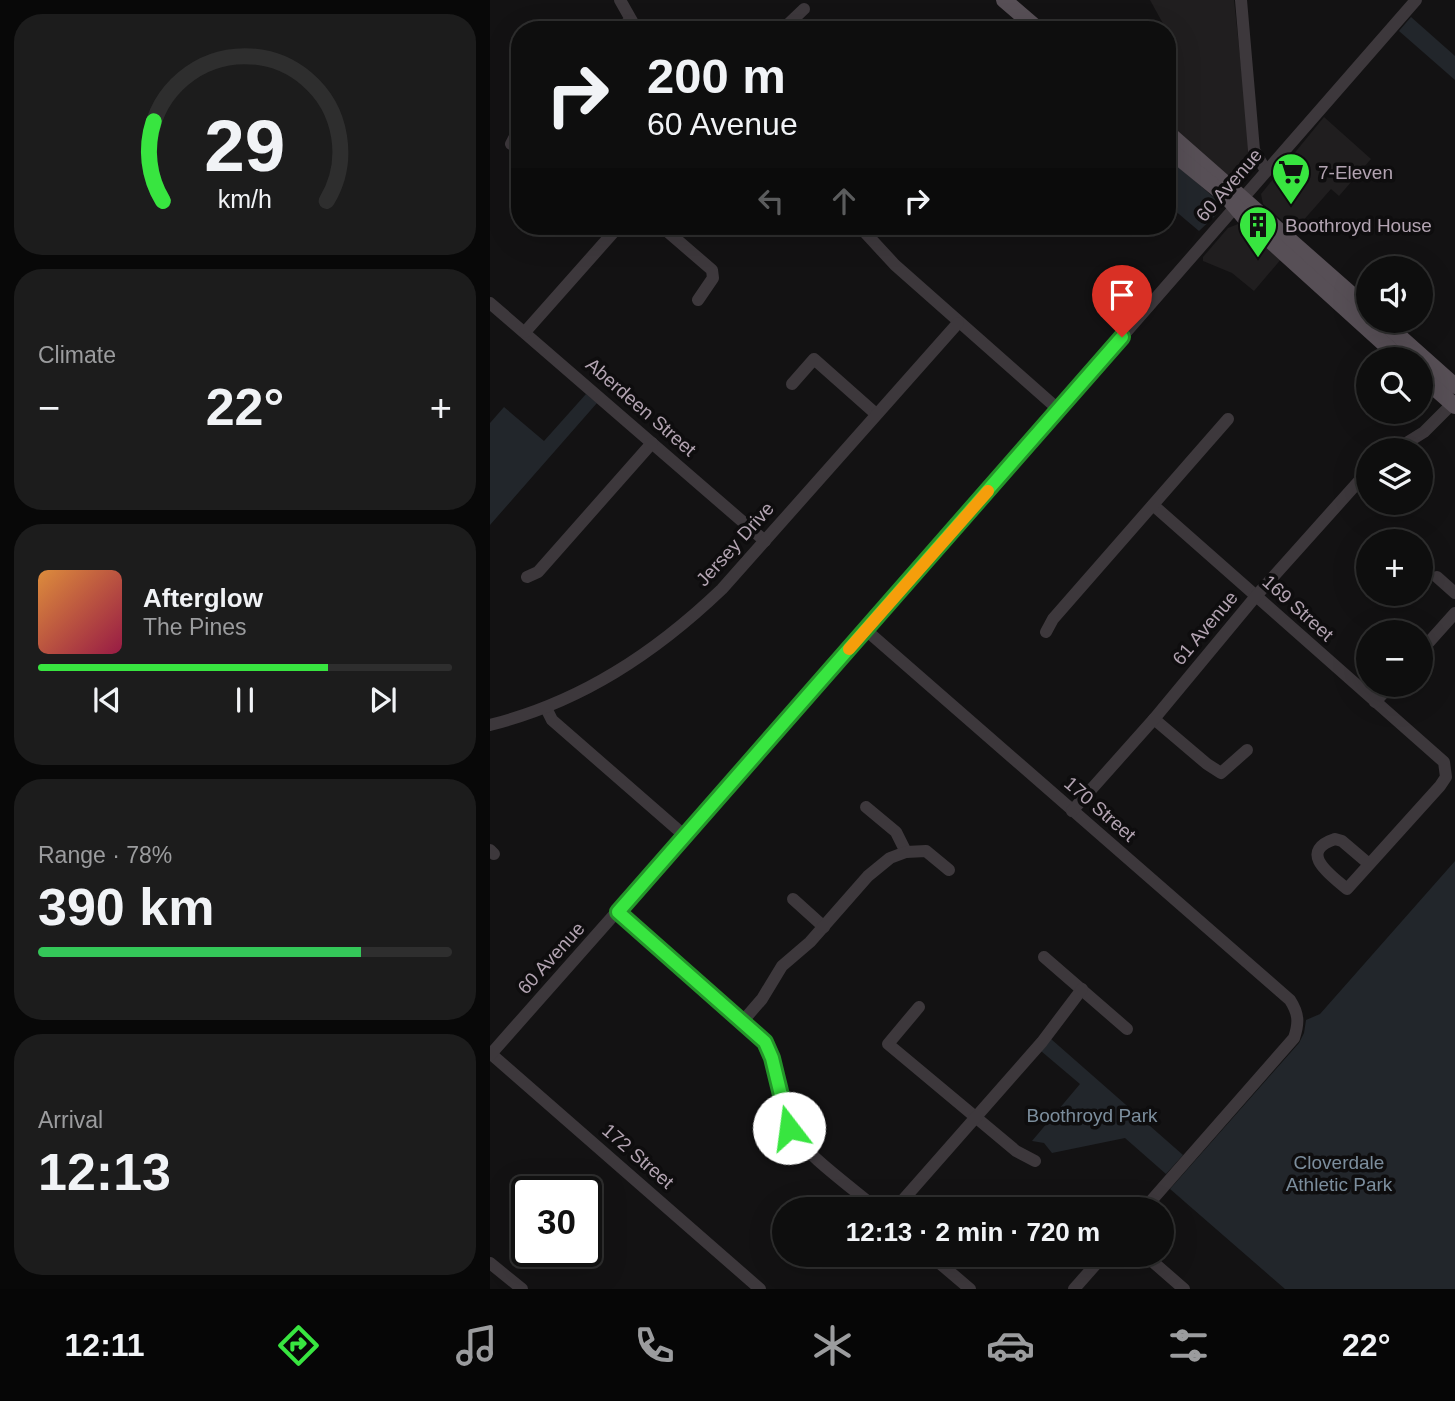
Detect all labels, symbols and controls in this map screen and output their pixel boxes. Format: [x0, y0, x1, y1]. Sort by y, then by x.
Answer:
icon: right [532, 49, 623, 140]
text: 200 m [647, 49, 786, 103]
text: 29 [205, 105, 285, 186]
text: 60 Avenue [647, 106, 798, 142]
street label: 60 Avenue [1192, 144, 1266, 226]
supermarket icon: 7-Eleven [1270, 151, 1312, 206]
place label: 7-Eleven [1318, 162, 1393, 183]
icon: left [752, 182, 790, 220]
icon: ahead [825, 182, 863, 220]
icon: right [898, 182, 936, 220]
text: km/h [218, 184, 272, 212]
building icon: Boothroyd House [1237, 204, 1279, 259]
place label: Boothroyd House [1285, 215, 1432, 236]
map controls [1356, 256, 1433, 697]
button: sound [1356, 256, 1433, 333]
pin [1092, 265, 1152, 337]
icon: arrive [1103, 276, 1141, 314]
text: Climate [38, 342, 116, 368]
button: search [1356, 347, 1433, 424]
street label: Aberdeen Street [582, 354, 701, 461]
text: 22° [206, 378, 284, 436]
text: − [38, 387, 60, 429]
text: + [430, 387, 452, 429]
button: layers [1356, 438, 1433, 515]
street label: Jersey Drive [692, 498, 778, 590]
button: + [1356, 529, 1433, 606]
street label: 169 Street [1258, 571, 1338, 646]
text: Afterglow [143, 583, 263, 613]
street label: 61 Avenue [1168, 587, 1242, 669]
text: The Pines [143, 614, 247, 640]
button: − [1356, 620, 1433, 697]
icon: previous [88, 681, 126, 719]
icon: pause [226, 681, 264, 719]
icon: next [364, 681, 402, 719]
street label: 170 Street [1060, 772, 1141, 846]
text: Range · 78% [38, 842, 172, 868]
text: 390 km [38, 878, 214, 936]
street label: 60 Avenue [513, 918, 589, 998]
position arrow [752, 1091, 826, 1165]
park label: Boothroyd Park [1027, 1105, 1158, 1126]
text: Arrival [38, 1107, 103, 1133]
street label: 172 Street [598, 1119, 679, 1193]
text: 12:13 [38, 1143, 171, 1201]
park label: Cloverdale Athletic Park [1286, 1152, 1393, 1195]
speed limit sign: 30 [511, 1176, 602, 1267]
text: 12:13 · 2 min · 720 m [846, 1217, 1100, 1247]
icon: directions [274, 1321, 323, 1370]
icon: music [452, 1321, 501, 1370]
icon: phone [630, 1321, 679, 1370]
icon: climate [808, 1321, 857, 1370]
icon: car [986, 1321, 1035, 1370]
icon: filters [1164, 1321, 1213, 1370]
text: 12:11 [65, 1327, 145, 1363]
text: 22° [1342, 1327, 1390, 1363]

